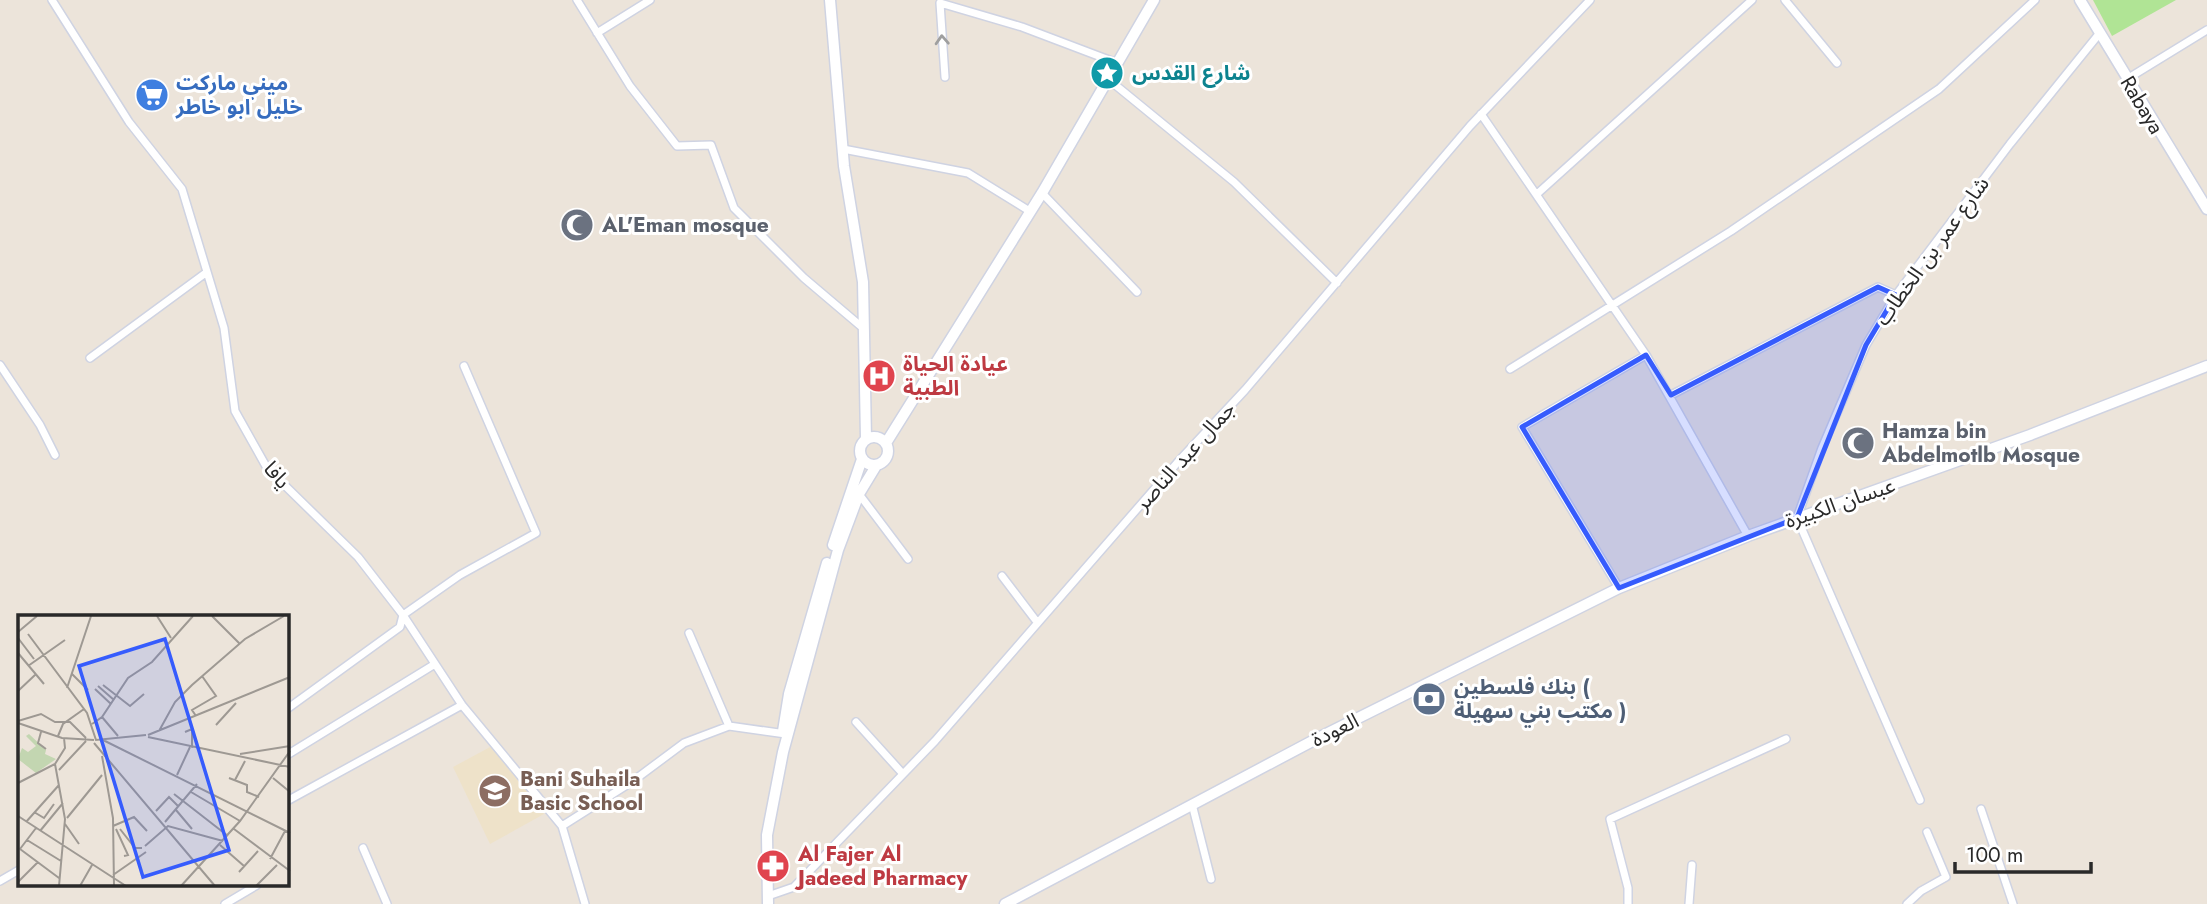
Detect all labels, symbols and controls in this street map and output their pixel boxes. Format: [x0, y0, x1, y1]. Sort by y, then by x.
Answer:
one-way arrow [935, 34, 950, 45]
place icon: شارع القدس [1088, 54, 1126, 92]
place label: شارع القدس [1132, 58, 1250, 88]
place label: ميني ماركت خليل ابو خاطر [175, 68, 302, 122]
street label: Rabaya [2113, 70, 2171, 140]
supermarket icon: ميني ماركت خليل ابو خاطر [133, 76, 171, 114]
street label: شارع عمر بن الخطاب [1868, 170, 1996, 332]
mosque icon: AL'Eman mosque [558, 206, 596, 244]
place label: AL'Eman mosque [601, 210, 769, 240]
place label: عيادة الحياة الطبية [903, 349, 1008, 403]
hospital icon: عيادة الحياة الطبية [860, 357, 898, 395]
street label: جمال عبد الناصر [1127, 395, 1242, 518]
place label: Hamza bin Abdelmotlb Mosque [1881, 416, 2080, 470]
mosque icon: Hamza bin Abdelmotlb Mosque [1839, 424, 1877, 462]
street label: يافا [257, 455, 297, 495]
street label: عبسان الكبيرة [1781, 470, 1899, 536]
inset map [18, 615, 289, 886]
place label: بنك فلسطين ( مكتب بني سهيلة ) [1454, 672, 1626, 728]
bank icon: بنك فلسطين ( مكتب بني سهيلة ) [1410, 680, 1448, 718]
street label: العودة [1306, 706, 1364, 754]
place label: Bani Suhaila Basic School [520, 764, 643, 818]
school or university icon: Bani Suhaila Basic School [476, 772, 514, 810]
scale bar [1955, 830, 2092, 874]
place label: Al Fajer Al Jadeed Pharmacy [794, 839, 968, 893]
text: 100 m [1966, 840, 2023, 870]
pharmacy icon: Al Fajer Al Jadeed Pharmacy [754, 847, 792, 885]

